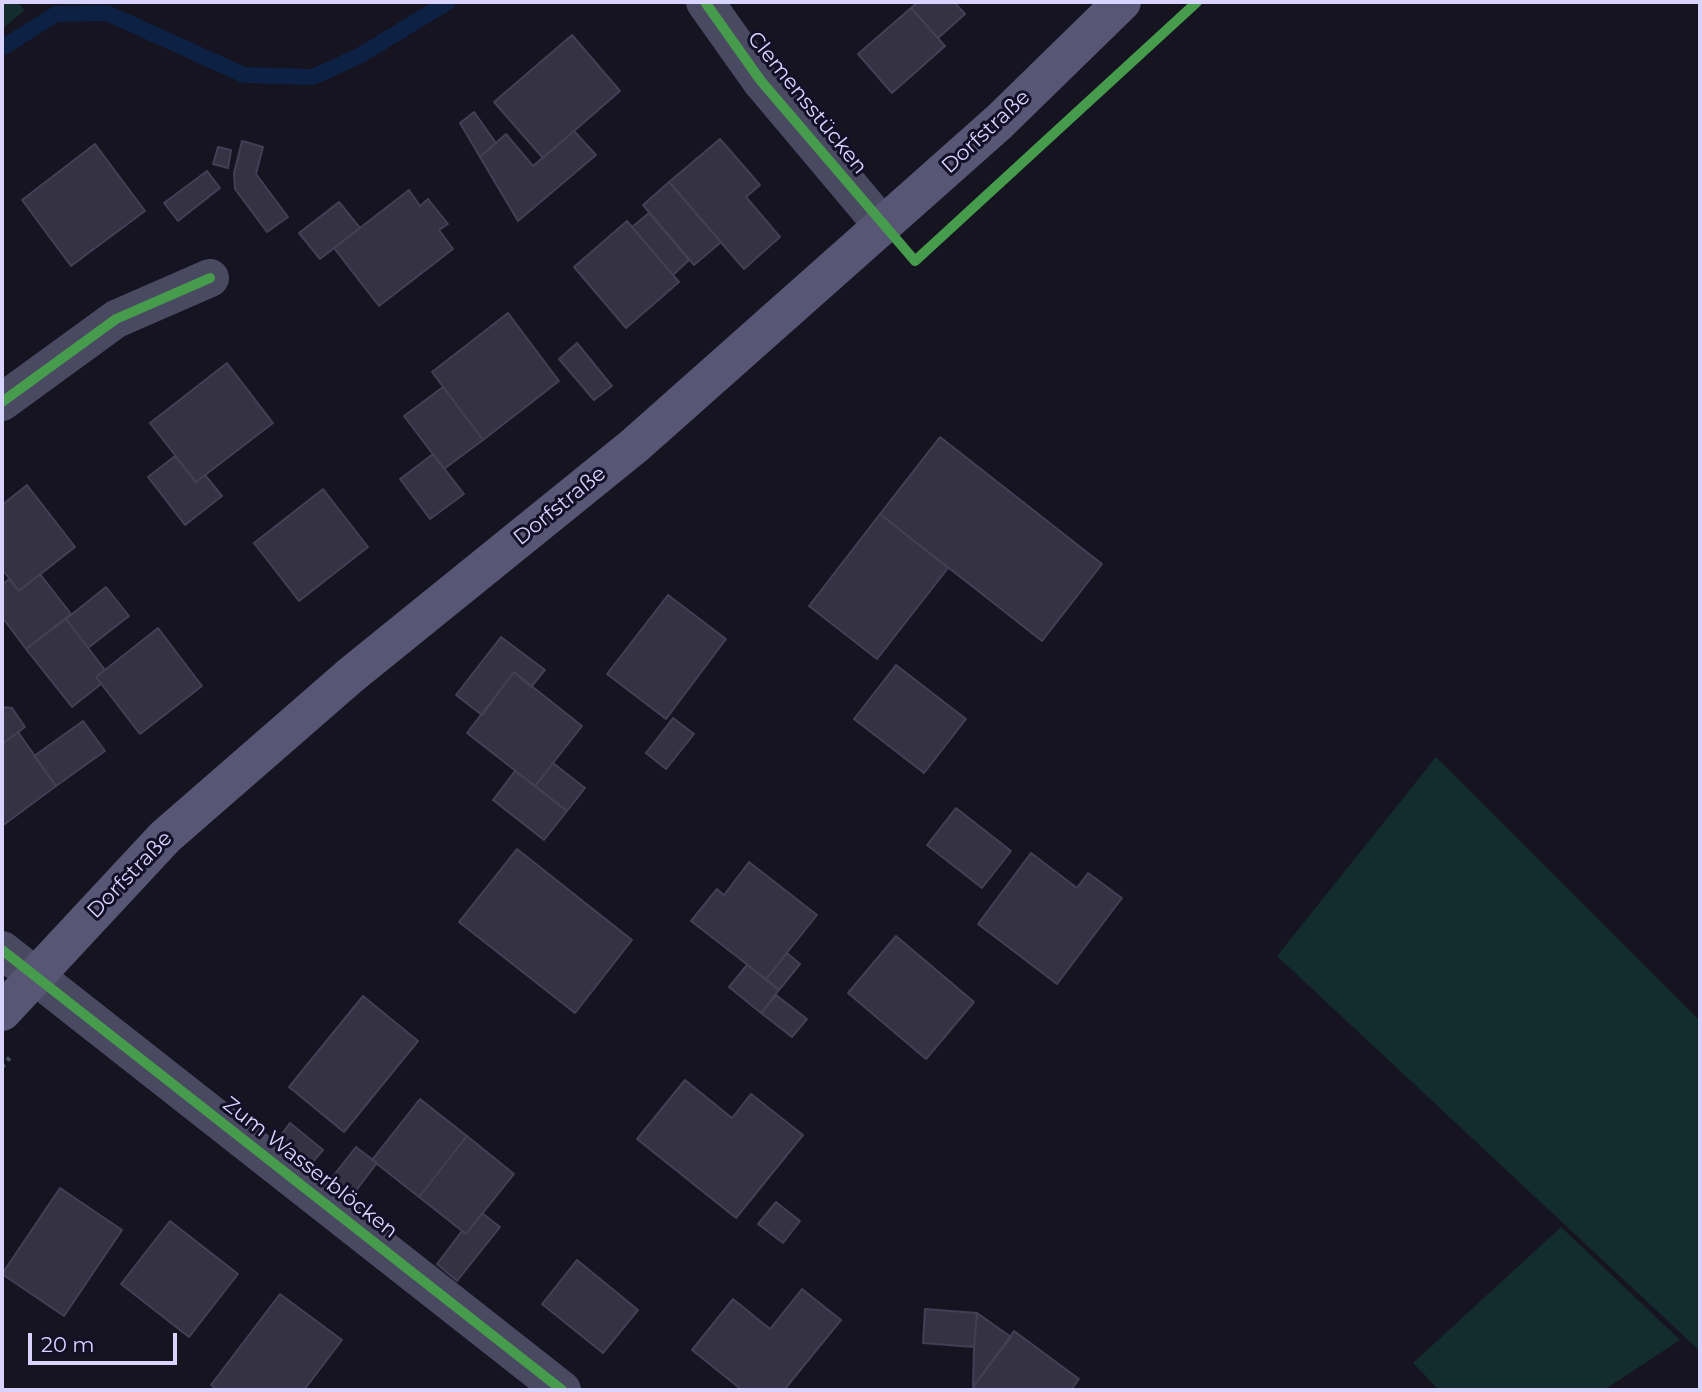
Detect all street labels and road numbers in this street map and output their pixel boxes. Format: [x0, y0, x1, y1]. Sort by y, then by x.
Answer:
street label: Clemensstücken [742, 27, 872, 179]
street label: Dorfstraße [937, 85, 1035, 179]
street label: Dorfstraße [509, 461, 611, 551]
street label: Dorfstraße [82, 826, 178, 924]
street label: Zum Wasserblöcken [217, 1092, 403, 1244]

